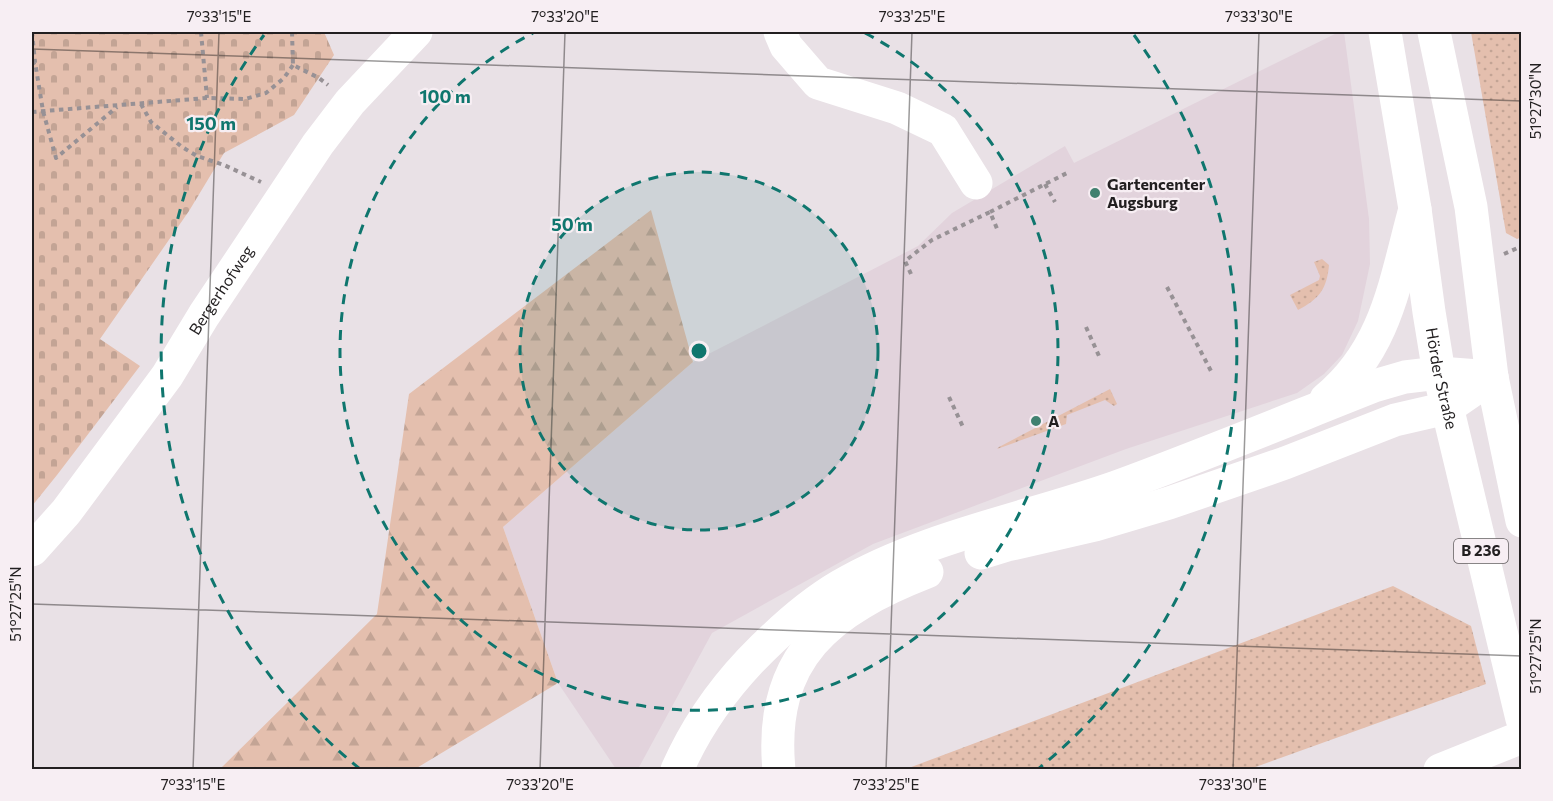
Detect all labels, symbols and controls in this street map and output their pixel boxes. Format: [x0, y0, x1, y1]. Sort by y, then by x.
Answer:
text: 7°33'15"E [187, 7, 251, 25]
text: 7°33'20"E [531, 7, 599, 25]
text: 7°33'25"E [879, 7, 945, 25]
text: 7°33'30"E [1225, 7, 1293, 25]
text: 51°27'30"N [1526, 63, 1544, 139]
text: 100 m [419, 85, 471, 107]
text: 150 m [186, 112, 236, 134]
place label: Gartencenter Augsburg [1107, 174, 1206, 211]
marker: Gartencenter Augsburg [1088, 186, 1102, 200]
text: 50 m [551, 213, 593, 235]
street label: Bergerhofweg [184, 241, 257, 338]
street label: Hörder Straße [1423, 326, 1462, 431]
centre of rings [689, 341, 709, 361]
place label: A [1048, 411, 1060, 430]
marker: A [1029, 414, 1043, 428]
road number: B 236 [1454, 539, 1508, 563]
text: 51°27'25"N [6, 566, 24, 642]
text: 51°27'25"N [1526, 618, 1544, 694]
text: 7°33'15"E [161, 775, 225, 793]
text: 7°33'20"E [506, 775, 574, 793]
text: 7°33'25"E [853, 775, 919, 793]
text: 7°33'30"E [1199, 775, 1267, 793]

